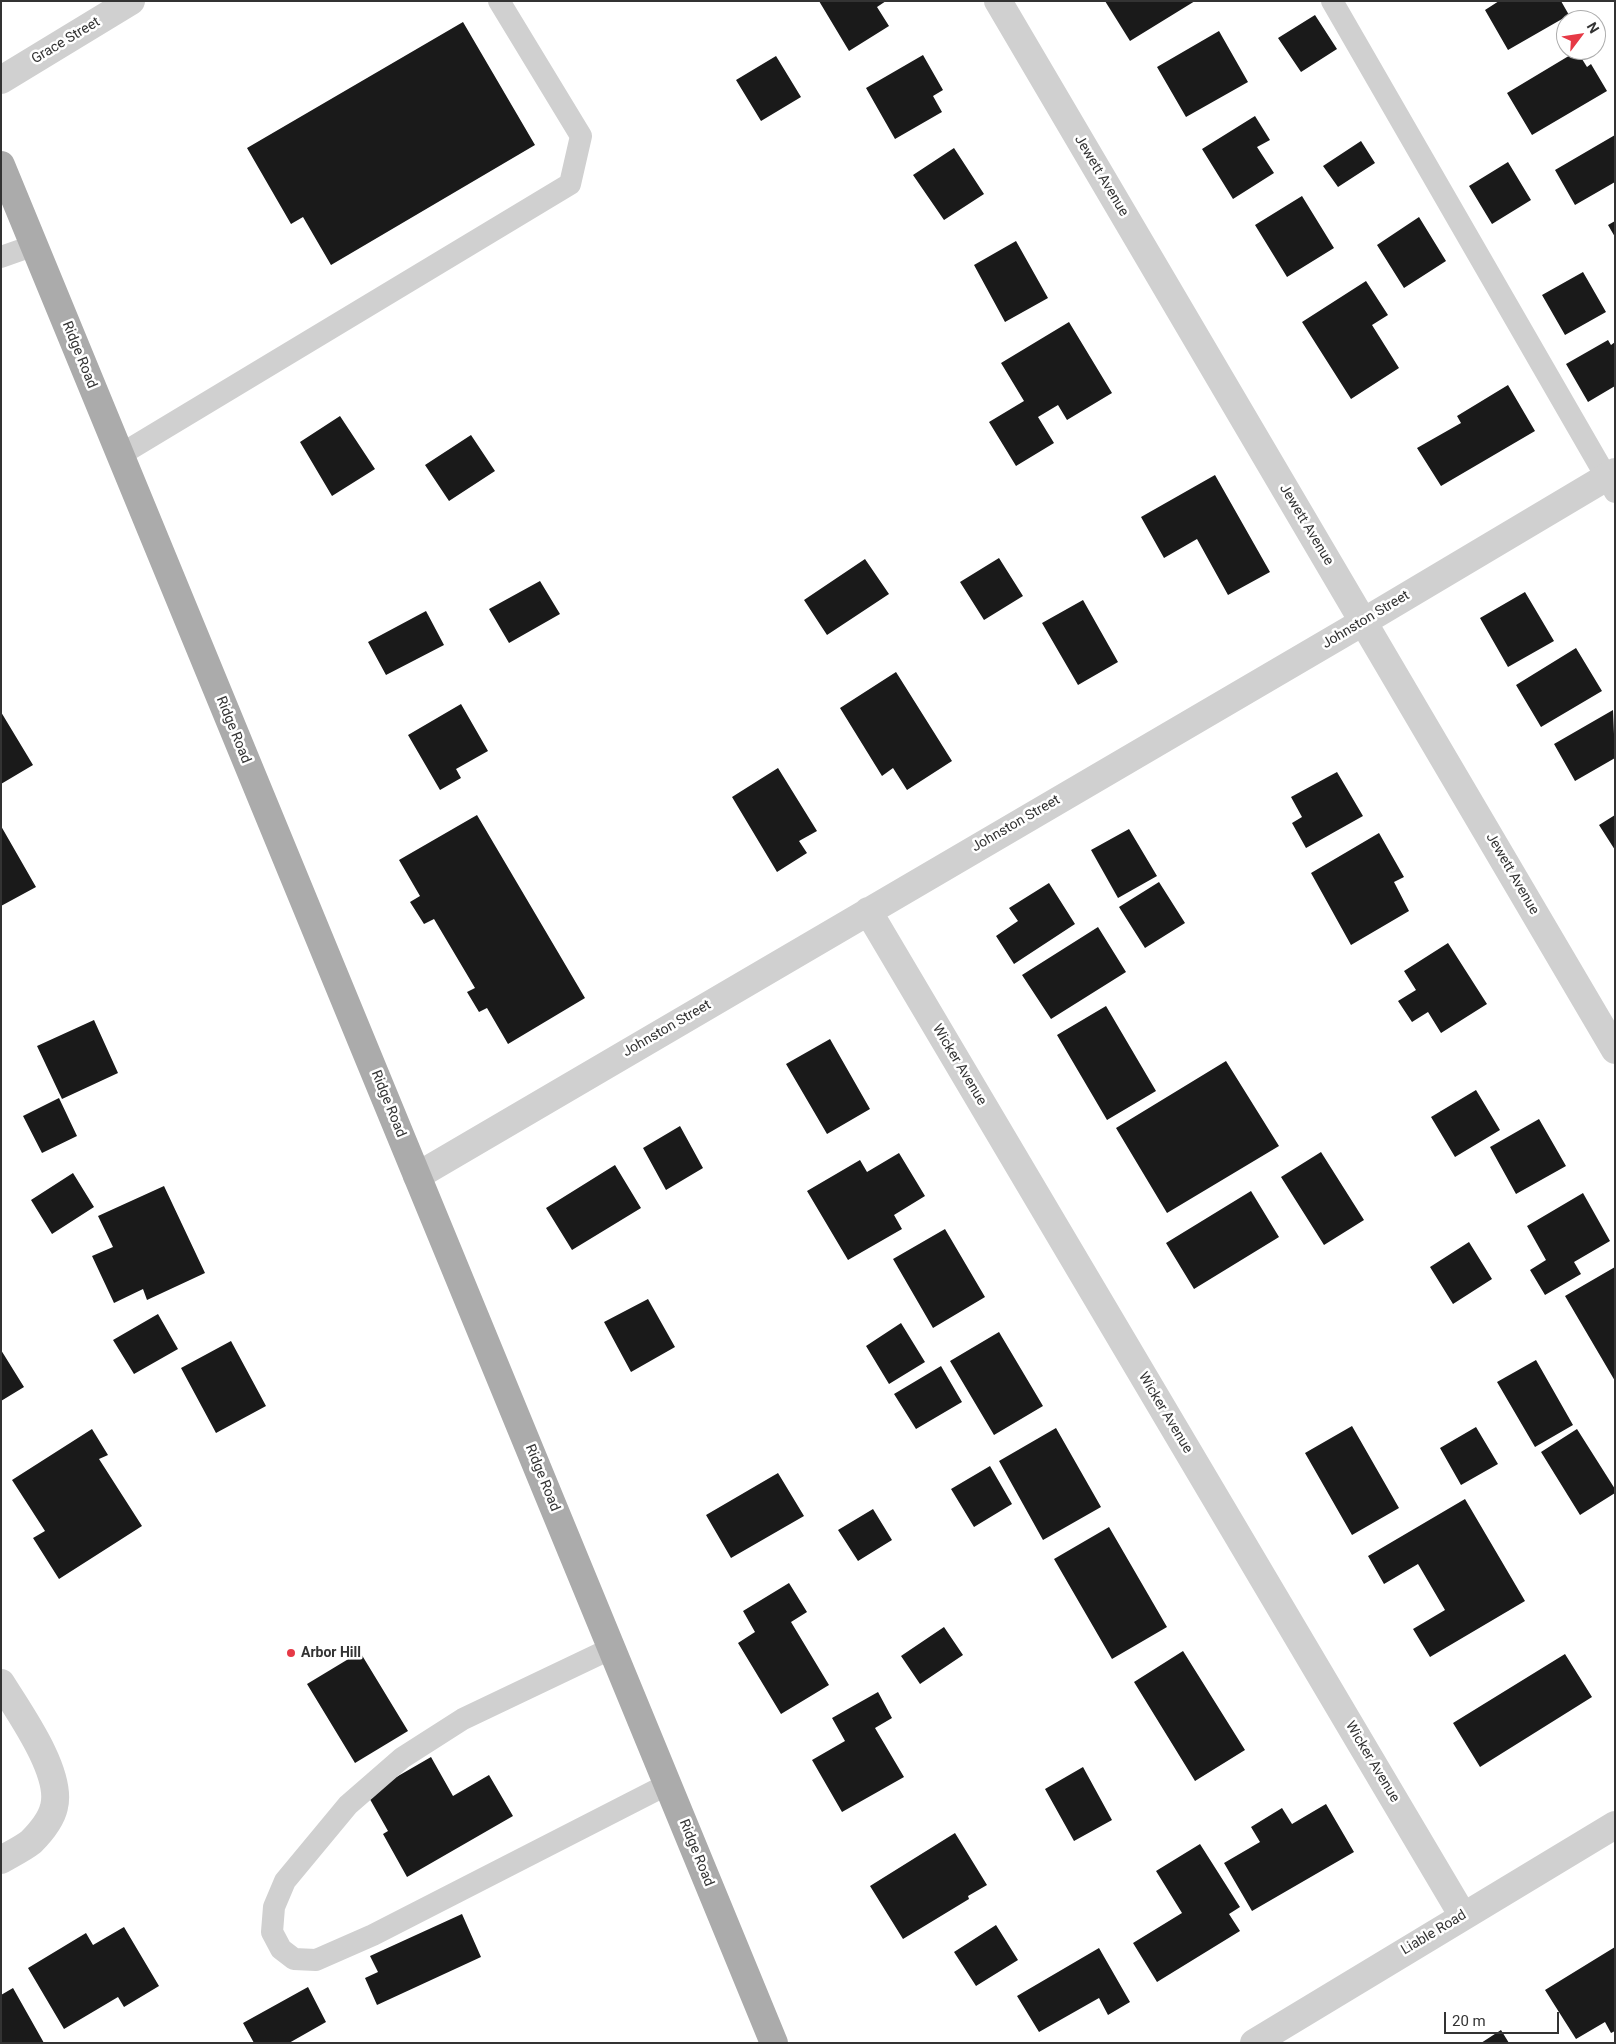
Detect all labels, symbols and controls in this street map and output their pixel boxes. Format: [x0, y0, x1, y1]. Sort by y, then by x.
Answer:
north arrow [1556, 10, 1606, 60]
street label: Grace Street [29, 14, 103, 68]
text: N [1584, 19, 1602, 36]
street label: Jewett Avenue [1070, 132, 1132, 220]
street label: Ridge Road [58, 319, 100, 391]
street label: Jewett Avenue [1275, 481, 1337, 569]
street label: Johnston Street [1319, 587, 1413, 653]
street label: Ridge Road [212, 694, 254, 766]
street label: Johnston Street [969, 792, 1063, 856]
street label: Jewett Avenue [1482, 830, 1542, 918]
street label: Johnston Street [620, 997, 714, 1061]
street label: Wicker Avenue [928, 1021, 990, 1109]
street label: Ridge Road [367, 1068, 409, 1140]
street label: Wicker Avenue [1134, 1369, 1196, 1457]
street label: Ridge Road [521, 1442, 563, 1514]
place label: Arbor Hill [301, 1645, 361, 1661]
marker: Arbor Hill [285, 1647, 297, 1659]
street label: Wicker Avenue [1341, 1718, 1403, 1806]
street label: Ridge Road [675, 1817, 717, 1889]
street label: Liable Road [1398, 1907, 1470, 1959]
scale bar [1446, 2002, 1561, 2034]
text: 20 m [1452, 2012, 1486, 2030]

